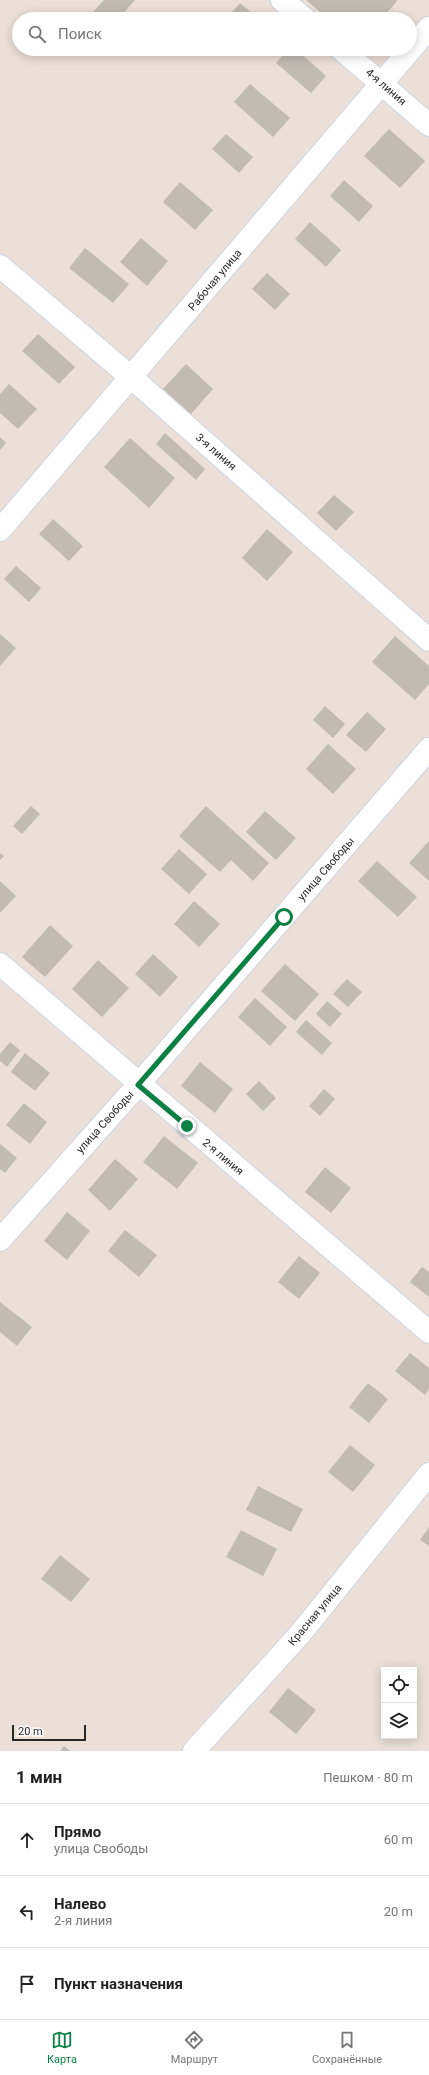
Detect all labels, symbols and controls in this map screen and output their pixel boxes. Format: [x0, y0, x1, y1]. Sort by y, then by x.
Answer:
search box [12, 12, 417, 56]
icon: search [26, 23, 48, 45]
text: Поиск [58, 25, 102, 43]
street label: 4-я линия [363, 66, 409, 108]
street label: Рабочая улица [186, 247, 244, 313]
street label: 3-я линия [193, 431, 239, 473]
street label: улица Свободы [295, 835, 357, 903]
route start [275, 908, 293, 926]
street label: улица Свободы [73, 1088, 137, 1156]
route end [178, 1117, 196, 1135]
street label: 2-я линия [200, 1136, 246, 1178]
street label: Красная улица [286, 1582, 344, 1648]
map controls [381, 1667, 417, 1739]
button: locate [381, 1667, 417, 1703]
button: layers [381, 1703, 417, 1739]
scale bar [12, 1723, 86, 1742]
text: 20 m [18, 1725, 43, 1738]
text: 1 мин [16, 1767, 62, 1787]
text: Пешком · 80 m [323, 1770, 413, 1785]
text: Прямо [54, 1823, 101, 1841]
icon: ahead [16, 1829, 38, 1851]
text: 60 m [384, 1832, 413, 1847]
text: улица Свободы [54, 1841, 148, 1856]
text: Налево [54, 1895, 106, 1913]
icon: left [16, 1901, 38, 1923]
text: 20 m [384, 1904, 413, 1919]
text: 2-я линия [54, 1913, 112, 1928]
icon: arrive [16, 1973, 38, 1995]
text: Пункт назначения [54, 1975, 183, 1993]
tab: Карта [47, 2029, 77, 2066]
tab: Маршрут [171, 2029, 218, 2066]
tab: Сохранённые [312, 2029, 382, 2066]

